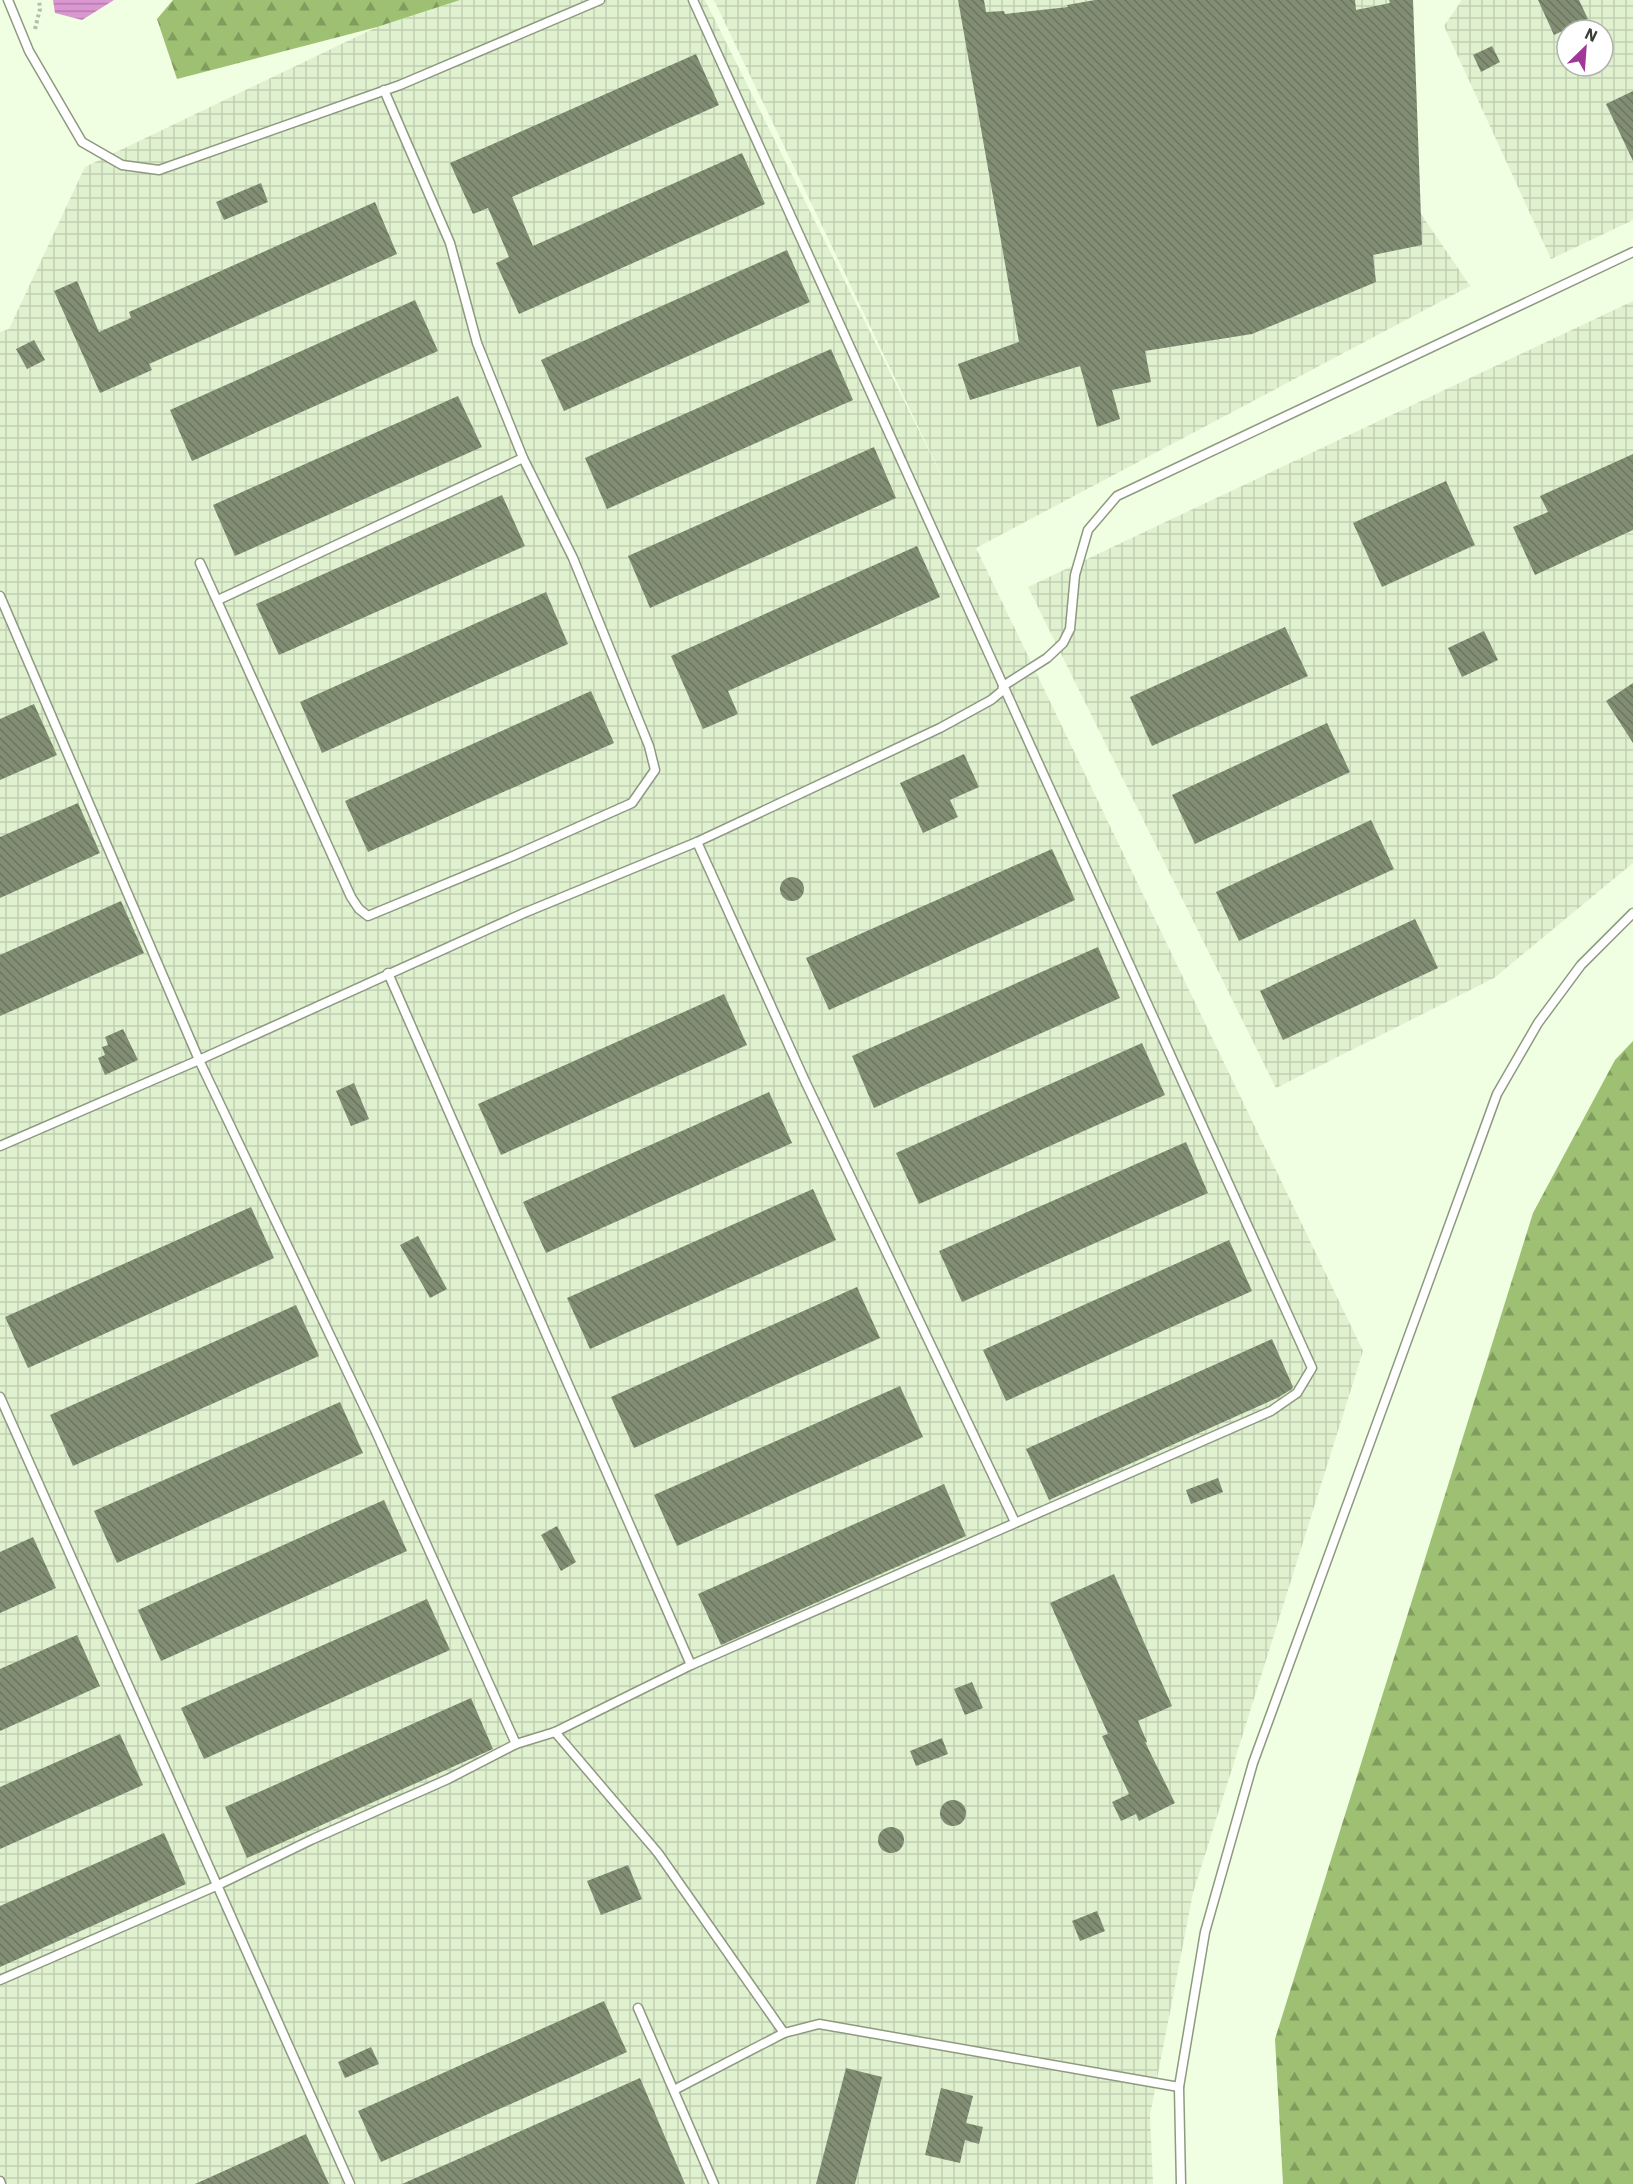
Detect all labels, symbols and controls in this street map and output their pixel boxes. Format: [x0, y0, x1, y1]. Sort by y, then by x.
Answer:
north arrow [1555, 18, 1615, 78]
text: N [1582, 23, 1601, 46]

